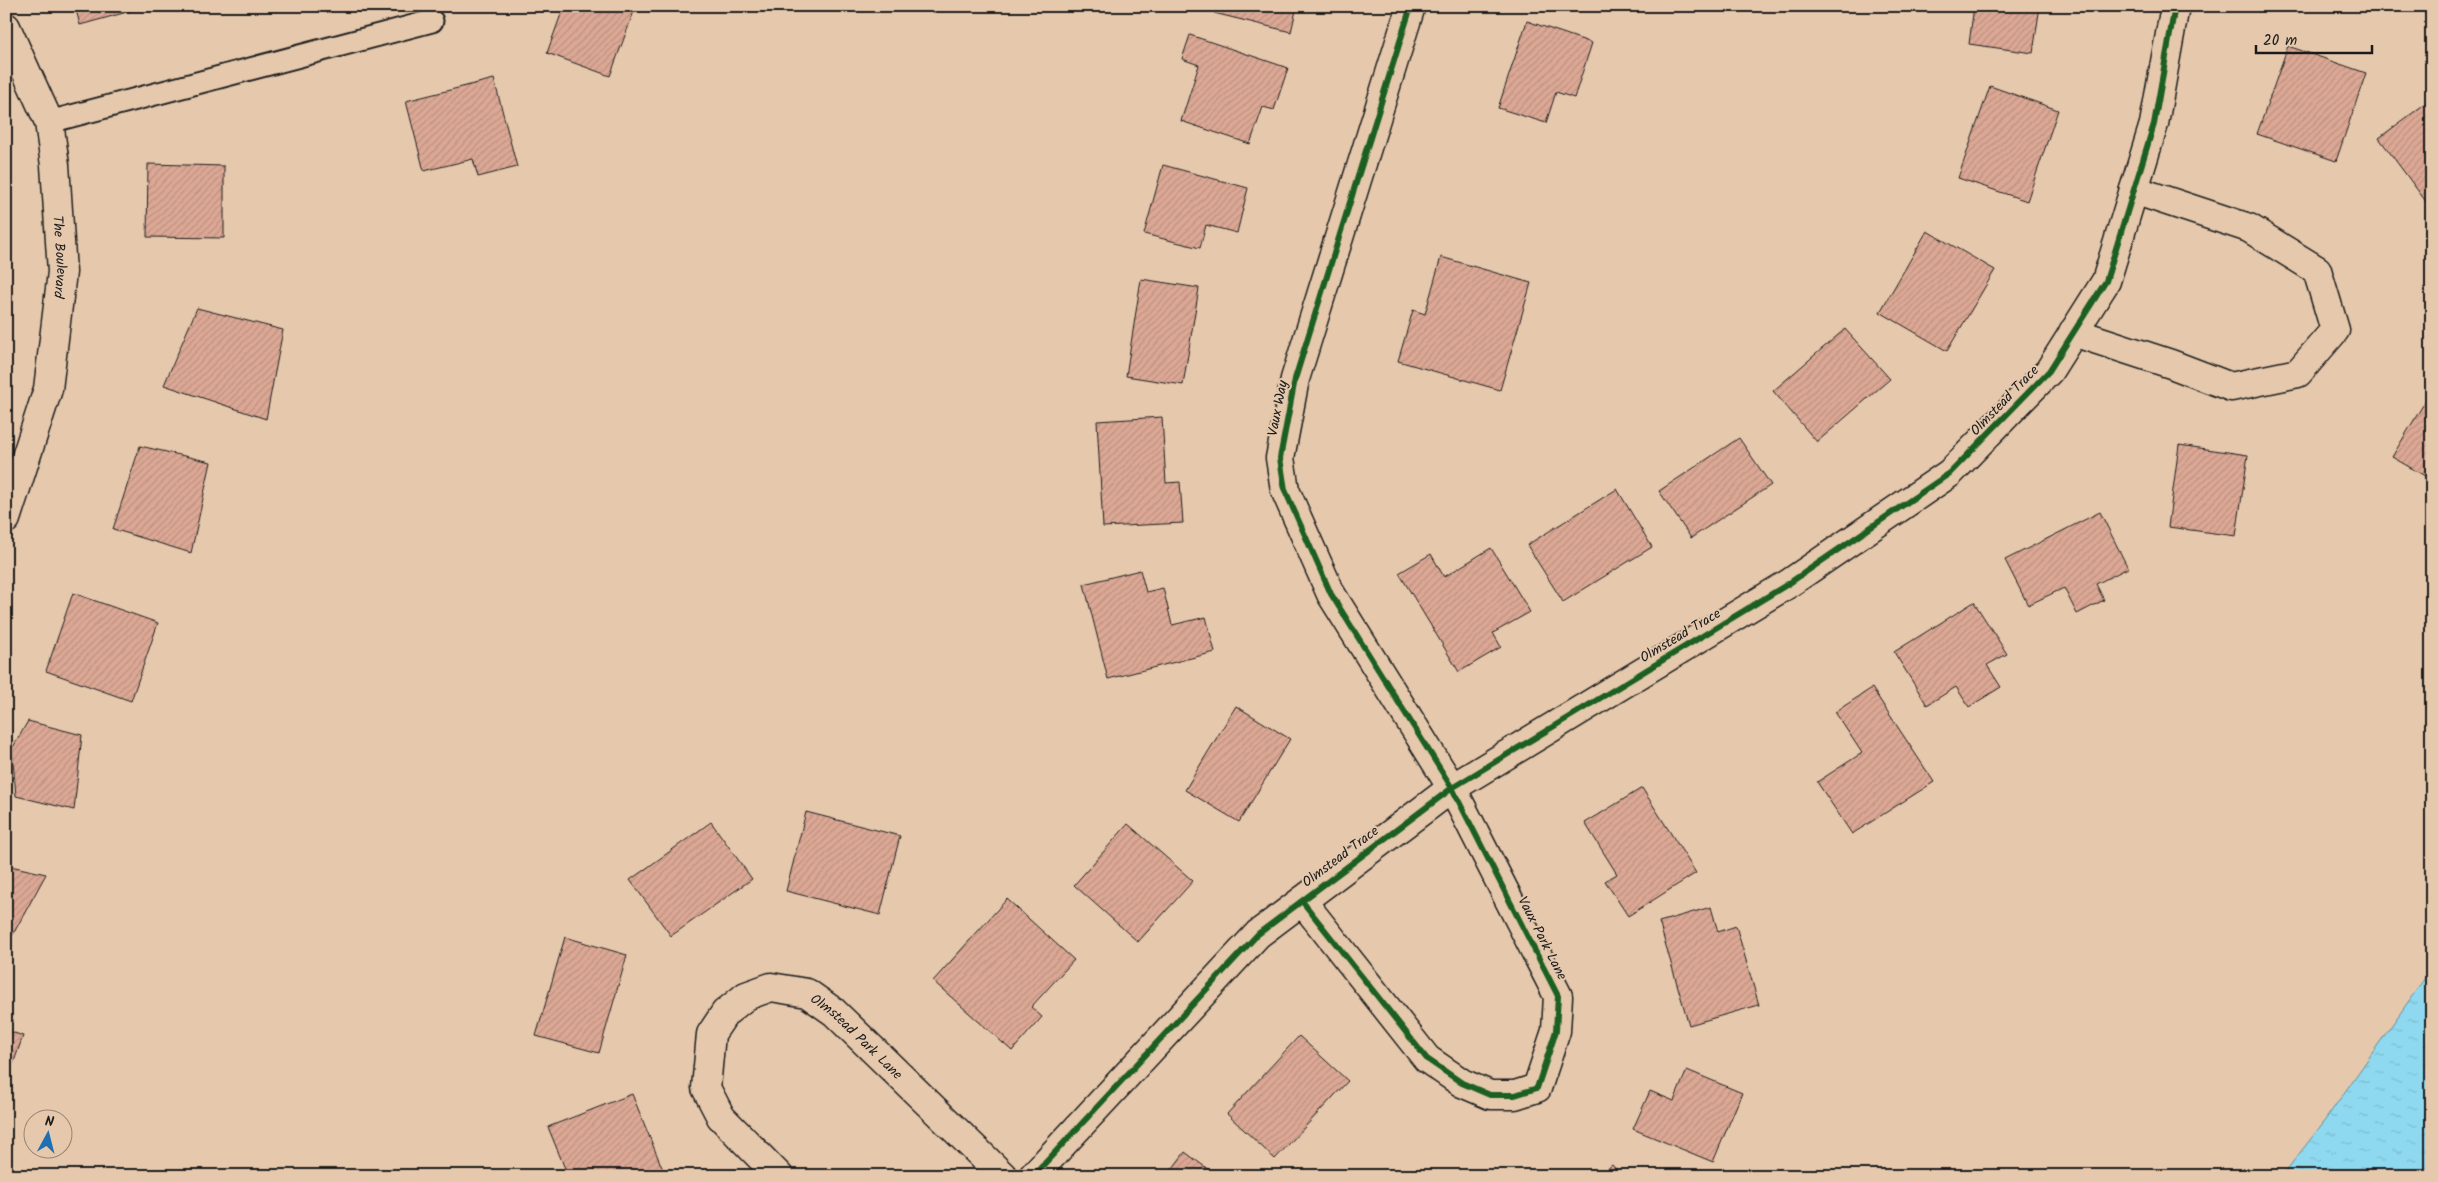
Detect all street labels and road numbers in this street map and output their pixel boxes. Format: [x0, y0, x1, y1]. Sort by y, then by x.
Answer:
street label: The Boulevard [46, 215, 72, 300]
street label: Olmstead Trace [1965, 360, 2045, 441]
street label: Vaux Way [1262, 378, 1294, 438]
street label: Olmstead Trace [1636, 603, 1726, 669]
street label: Olmstead Trace [1298, 820, 1384, 893]
street label: Vaux Park Lane [1512, 893, 1573, 985]
street label: Olmstead Park Lane [805, 989, 908, 1086]

